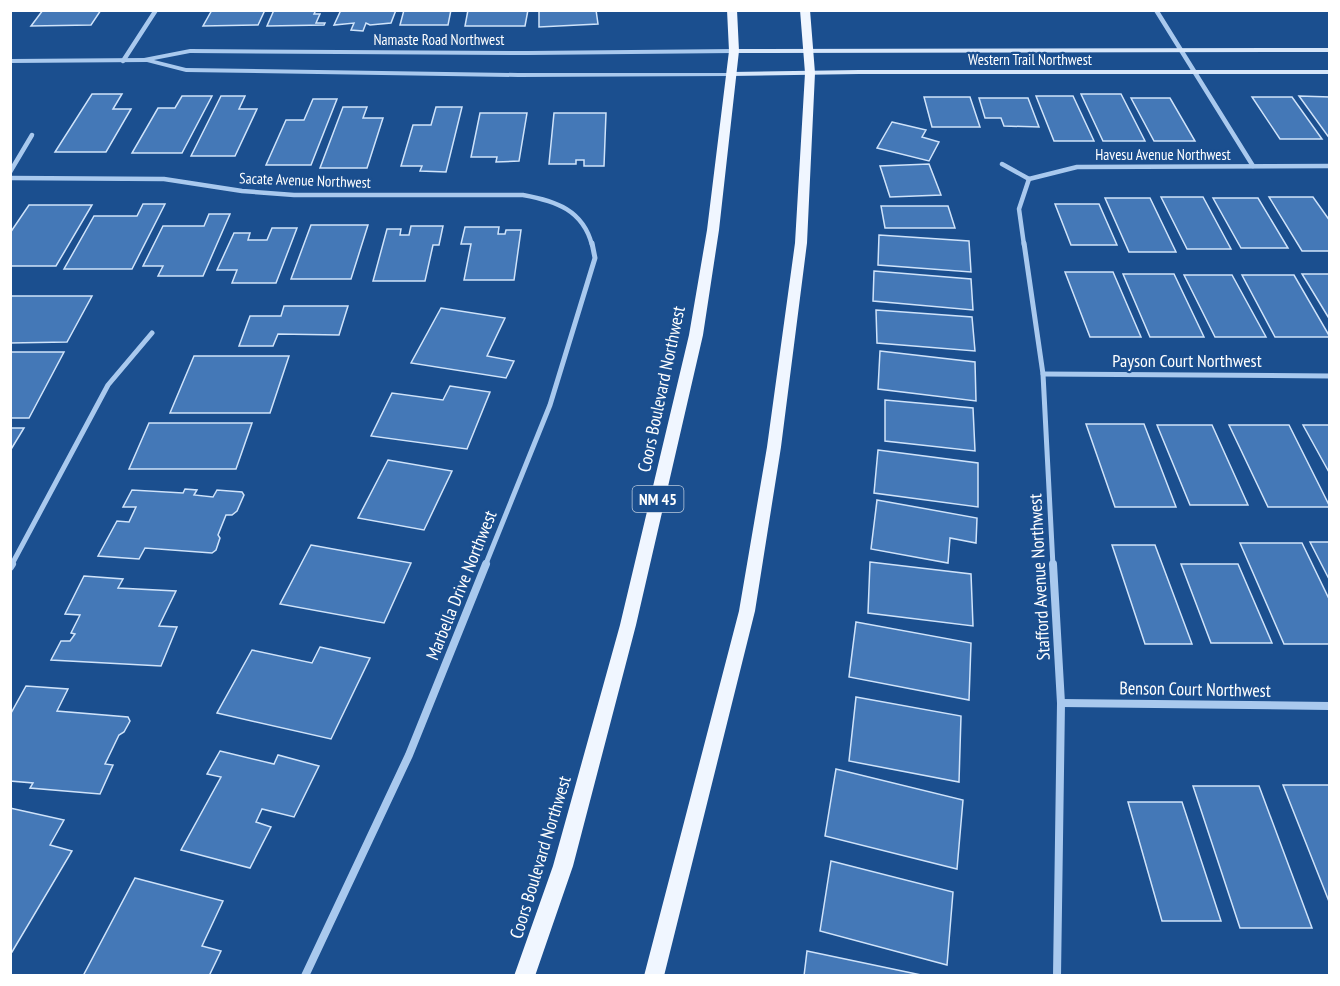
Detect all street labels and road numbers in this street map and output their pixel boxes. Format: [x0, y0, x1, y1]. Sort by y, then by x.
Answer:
street label: Namaste Road Northwest [374, 30, 504, 49]
street label: Western Trail Northwest [968, 50, 1092, 69]
street label: Havesu Avenue Northwest [1095, 145, 1231, 164]
street label: Sacate Avenue Northwest [239, 168, 371, 192]
street label: Coors Boulevard Northwest [632, 304, 690, 474]
street label: Payson Court Northwest [1112, 349, 1262, 372]
road number: NM 45 [632, 486, 684, 512]
street label: Stafford Avenue Northwest [1023, 493, 1055, 661]
street label: Marbella Drive Northwest [420, 507, 502, 663]
street label: Benson Court Northwest [1119, 676, 1271, 702]
street label: Coors Boulevard Northwest [504, 773, 576, 941]

